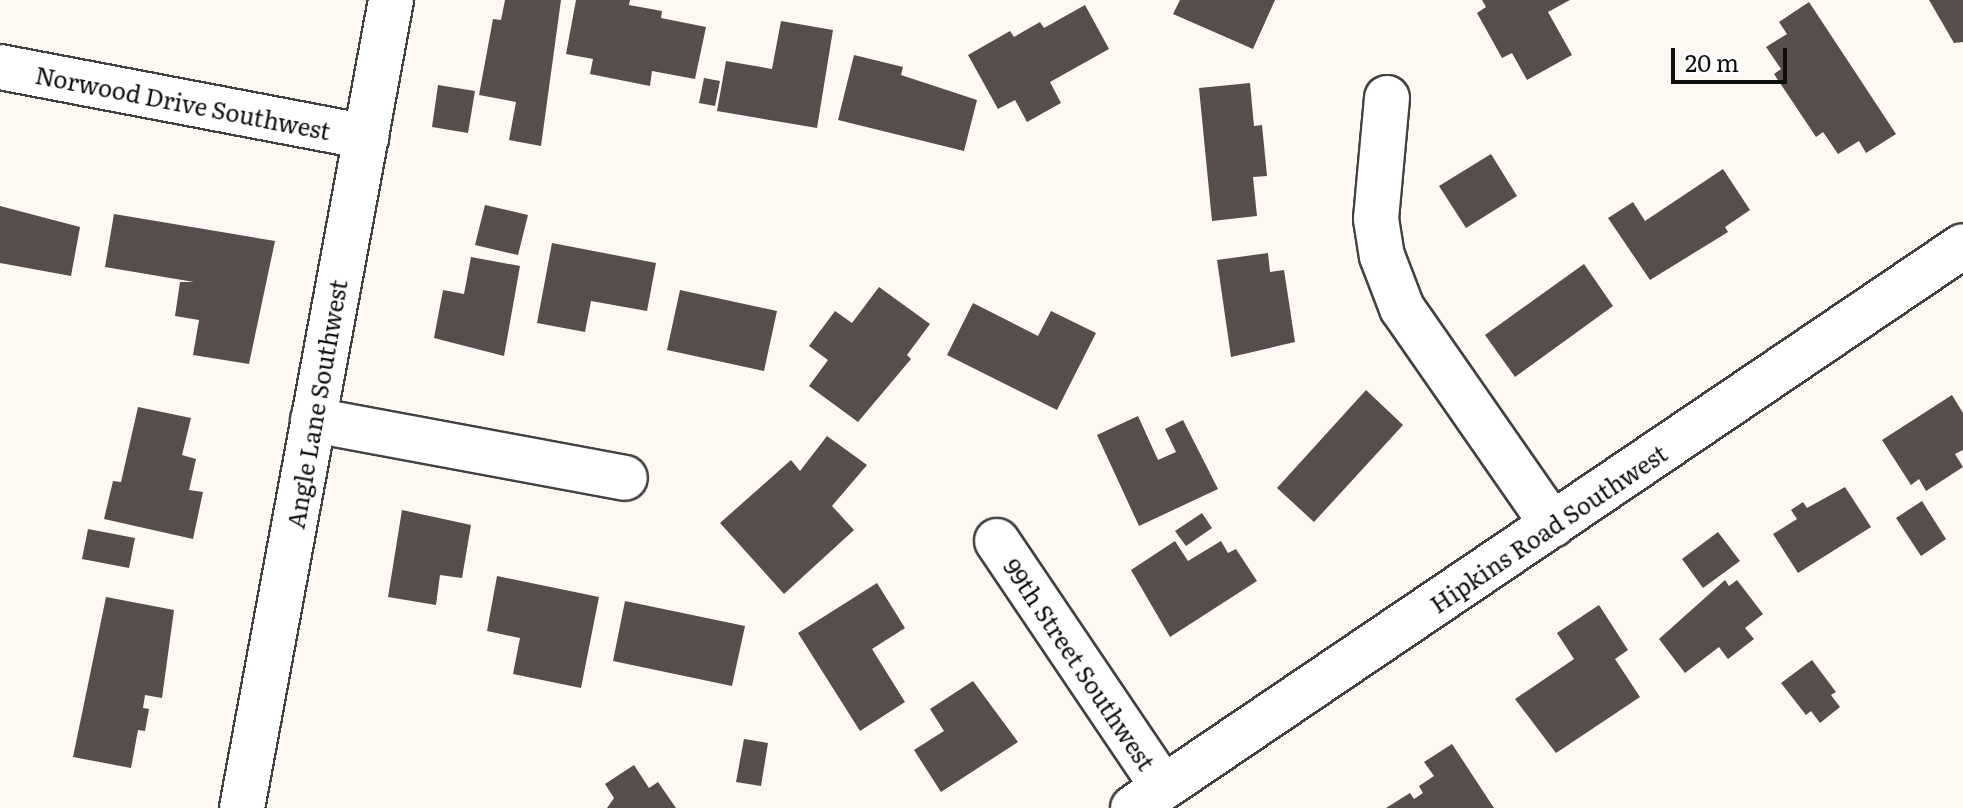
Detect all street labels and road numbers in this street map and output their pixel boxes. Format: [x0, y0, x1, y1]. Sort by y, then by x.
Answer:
street label: Norwood Drive Southwest [33, 59, 333, 145]
street label: Angle Lane Southwest [280, 277, 352, 531]
street label: Hipkins Road Southwest [1424, 438, 1672, 618]
street label: 99th Street Southwest [998, 553, 1162, 775]

